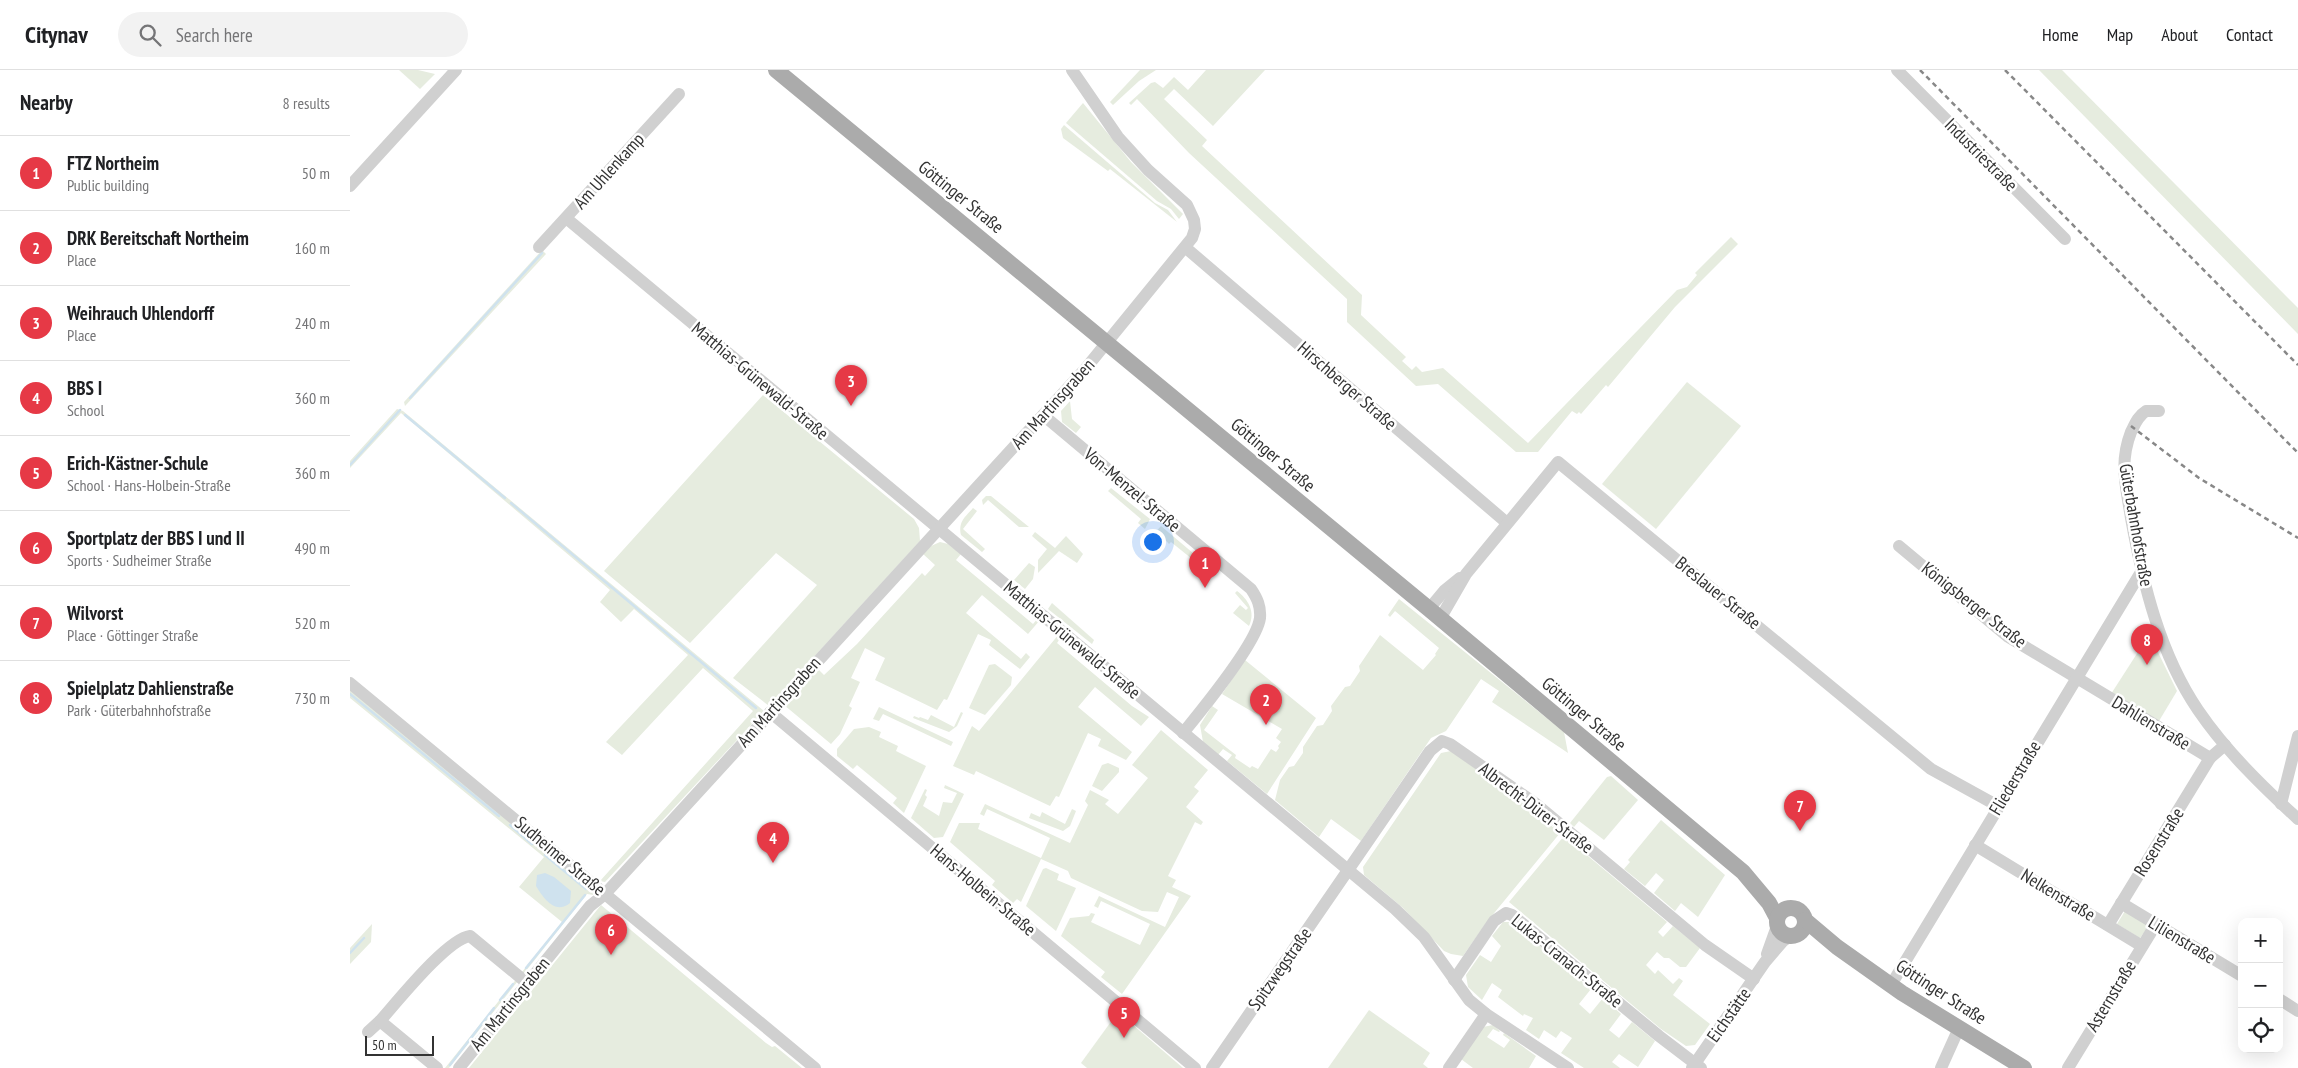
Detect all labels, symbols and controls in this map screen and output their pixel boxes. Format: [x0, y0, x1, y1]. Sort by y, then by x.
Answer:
search box [118, 12, 468, 57]
text: Citynav [25, 19, 88, 50]
icon: search [136, 21, 164, 49]
text: Search here [176, 23, 253, 47]
text: Home [2042, 23, 2079, 46]
text: Map [2107, 23, 2133, 46]
text: About [2161, 23, 2198, 46]
text: Contact [2226, 23, 2273, 46]
text: Nearby [20, 89, 73, 116]
text: 8 results [283, 93, 330, 113]
street label: Industriestraße [1940, 113, 2023, 196]
street label: Am Uhlenkamp [568, 128, 649, 214]
text: FTZ Northeim [67, 151, 159, 175]
street label: Göttinger Straße [914, 155, 1009, 238]
text: 1 [32, 163, 40, 183]
text: 50 m [302, 163, 330, 183]
text: Public building [67, 175, 149, 195]
text: DRK Bereitschaft Northeim [67, 226, 249, 250]
text: 2 [32, 238, 40, 258]
text: 160 m [295, 238, 330, 258]
text: Place [67, 250, 96, 270]
text: Weihrauch Uhlendorff [67, 301, 214, 325]
text: 3 [32, 313, 40, 333]
text: 240 m [295, 313, 330, 333]
street label: Matthias-Grünewald-Straße [687, 317, 834, 445]
text: Place [67, 325, 96, 345]
street label: Hirschberger Straße [1293, 336, 1402, 435]
street label: Am Martinsgraben [1006, 354, 1099, 454]
pin: 3 [835, 365, 867, 406]
text: BBS I [67, 376, 102, 400]
text: 4 [32, 388, 40, 408]
text: 360 m [295, 388, 330, 408]
text: School [67, 400, 104, 420]
street label: Göttinger Straße [1226, 413, 1320, 497]
street label: Von-Menzel-Straße [1078, 442, 1185, 537]
text: Erich-Kästner-Schule [67, 451, 208, 475]
street label: Güterbahnhofstraße [2114, 462, 2159, 588]
text: 5 [32, 463, 40, 483]
text: 360 m [295, 463, 330, 483]
text: School · Hans-Holbein-Straße [67, 475, 231, 495]
text: Sportplatz der BBS I und II [67, 526, 245, 550]
your location [1140, 529, 1166, 555]
text: 6 [32, 538, 40, 558]
text: 490 m [295, 538, 330, 558]
pin: 1 [1189, 547, 1221, 588]
text: Sports · Sudheimer Straße [67, 550, 212, 570]
street label: Breslauer Straße [1671, 551, 1766, 634]
street label: Königsberger Straße [1917, 557, 2031, 653]
street label: Matthias-Grünewald-Straße [999, 576, 1146, 704]
text: Wilvorst [67, 601, 123, 625]
text: 7 [32, 613, 40, 633]
text: 520 m [295, 613, 330, 633]
pin: 8 [2131, 624, 2163, 665]
text: Place · Göttinger Straße [67, 625, 198, 645]
street label: Am Martinsgraben [732, 652, 825, 752]
street label: Göttinger Straße [1537, 672, 1631, 756]
text: Spielplatz Dahlienstraße [67, 676, 234, 700]
pin: 2 [1250, 684, 1282, 725]
text: 8 [32, 688, 40, 708]
text: 730 m [295, 688, 330, 708]
street label: Dahlienstraße [2108, 690, 2195, 755]
text: Park · Güterbahnhofstraße [67, 700, 211, 720]
street label: Fliederstraße [1983, 736, 2046, 819]
street label: Albrecht-Dürer-Straße [1474, 757, 1598, 858]
pin: 7 [1784, 790, 1816, 831]
street label: Rosenstraße [2129, 803, 2189, 880]
street label: Sudheimer Straße [510, 811, 610, 900]
pin: 4 [757, 822, 789, 863]
street label: Hans-Holbein-Straße [926, 839, 1041, 941]
street label: Nelkenstraße [2017, 863, 2100, 926]
street label: Lukas-Cranach-Straße [1507, 909, 1628, 1012]
street label: Lilienstraße [2145, 911, 2220, 969]
pin: 6 [595, 914, 627, 955]
map controls [2238, 918, 2283, 1053]
button: + [2238, 918, 2283, 963]
street label: Spitzwegstraße [1243, 923, 1316, 1015]
street label: Am Martinsgraben [465, 952, 554, 1055]
street label: Göttinger Straße [1892, 954, 1991, 1029]
street label: Asternstraße [2080, 956, 2141, 1036]
button: − [2238, 963, 2283, 1008]
street label: Eichstätte [1702, 983, 1756, 1046]
pin: 5 [1108, 997, 1140, 1038]
button: locate [2238, 1008, 2283, 1053]
scale bar [365, 1033, 434, 1056]
text: 50 m [372, 1036, 397, 1054]

